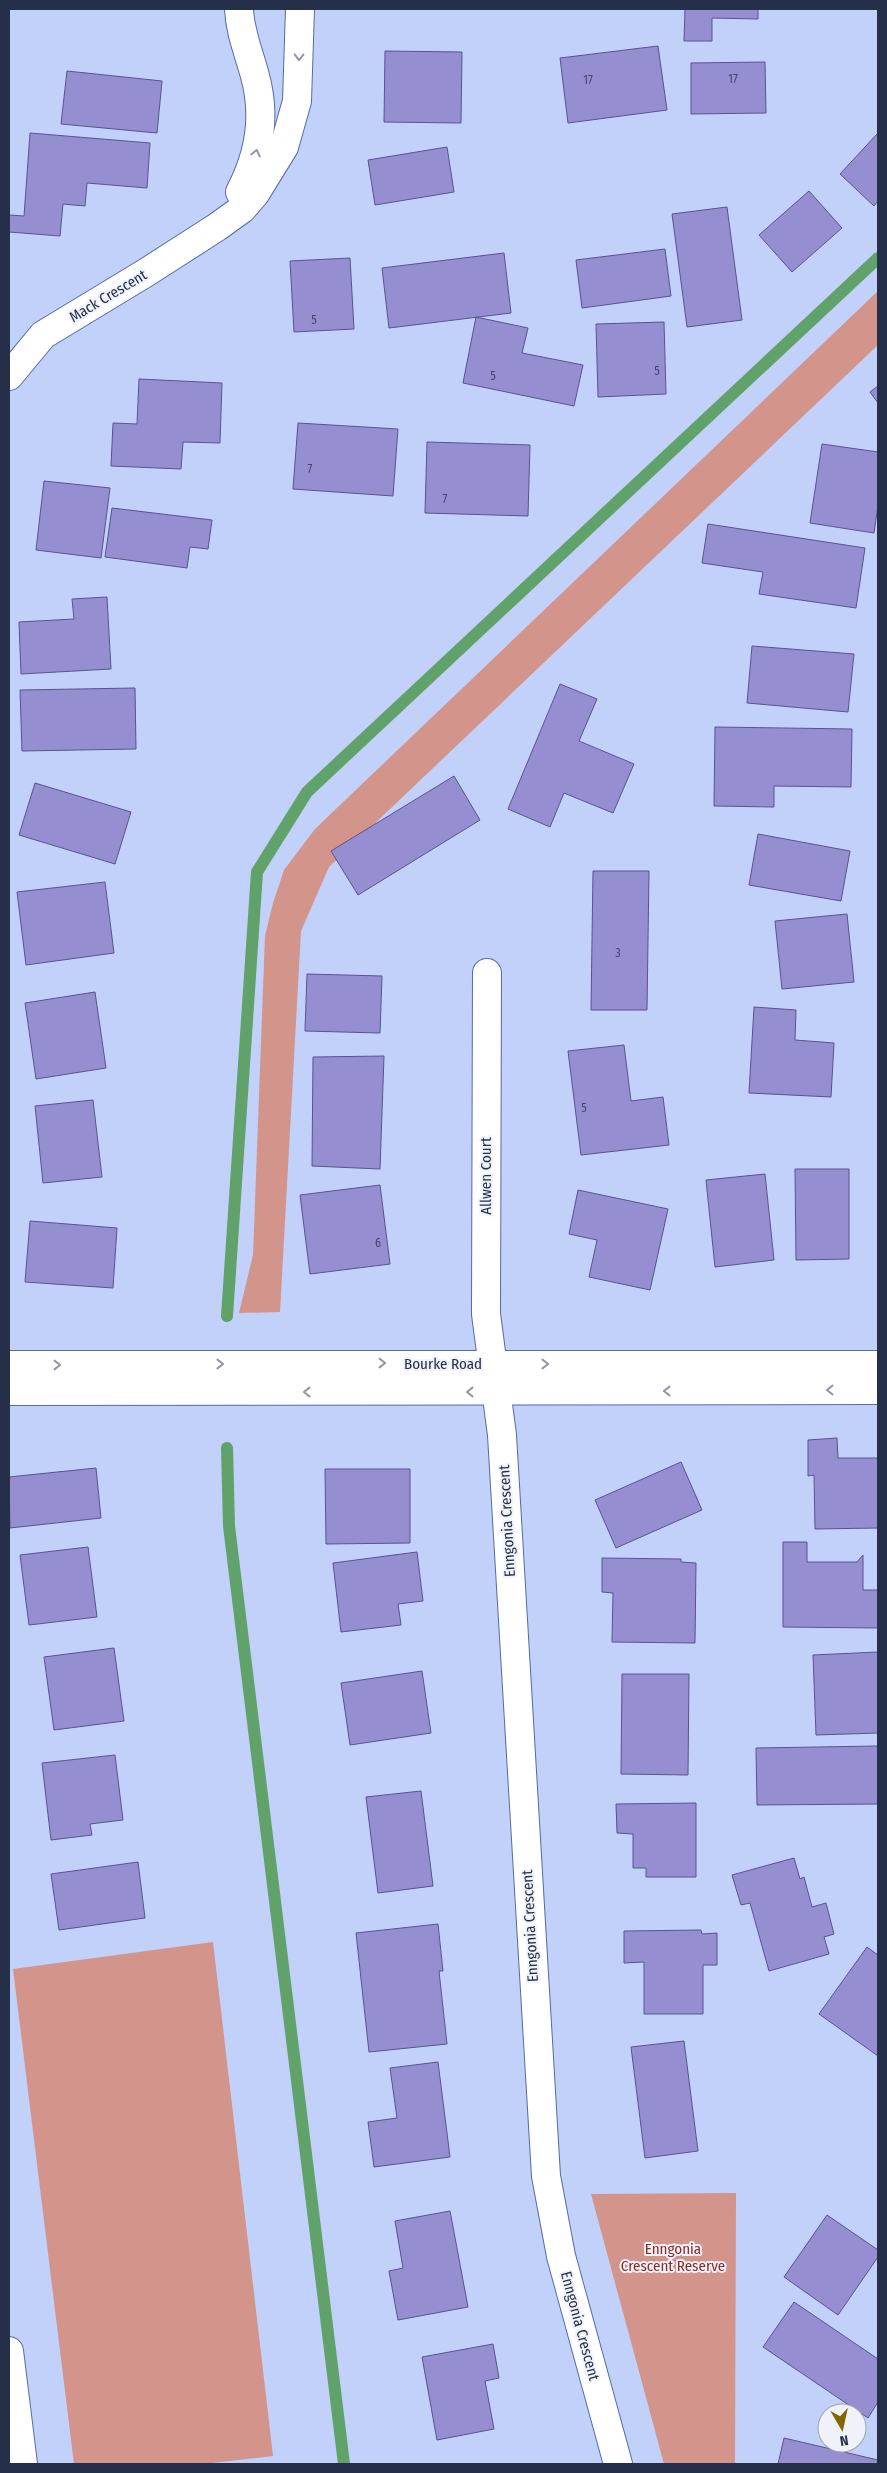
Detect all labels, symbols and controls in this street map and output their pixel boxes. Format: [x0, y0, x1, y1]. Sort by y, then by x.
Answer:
one-way arrow [294, 54, 305, 62]
house number: 17 [728, 72, 738, 86]
house number: 17 [583, 73, 593, 87]
one-way arrow [250, 149, 261, 158]
street label: Mack Crescent [66, 266, 150, 326]
house number: 5 [311, 313, 317, 327]
house number: 5 [654, 364, 660, 378]
house number: 5 [490, 369, 496, 383]
house number: 7 [308, 462, 313, 476]
house number: 7 [443, 492, 448, 506]
house number: 3 [615, 946, 621, 960]
house number: 5 [581, 1101, 587, 1115]
street label: Allwen Court [477, 1137, 495, 1215]
house number: 6 [375, 1236, 381, 1250]
street label: Bourke Road [404, 1355, 482, 1373]
one-way arrow [379, 1358, 387, 1368]
one-way arrow [216, 1359, 224, 1369]
one-way arrow [542, 1359, 549, 1369]
one-way arrow [54, 1360, 62, 1370]
one-way arrow [825, 1385, 833, 1395]
one-way arrow [663, 1386, 670, 1396]
one-way arrow [303, 1387, 310, 1397]
one-way arrow [465, 1387, 473, 1397]
street label: Enngonia Crescent [495, 1464, 519, 1578]
street label: Enngonia Crescent [518, 1869, 542, 1983]
park label: Enngonia Crescent Reserve [621, 2240, 725, 2275]
street label: Enngonia Crescent [557, 2269, 603, 2383]
north arrow [817, 2403, 867, 2453]
text: N [838, 2431, 849, 2449]

